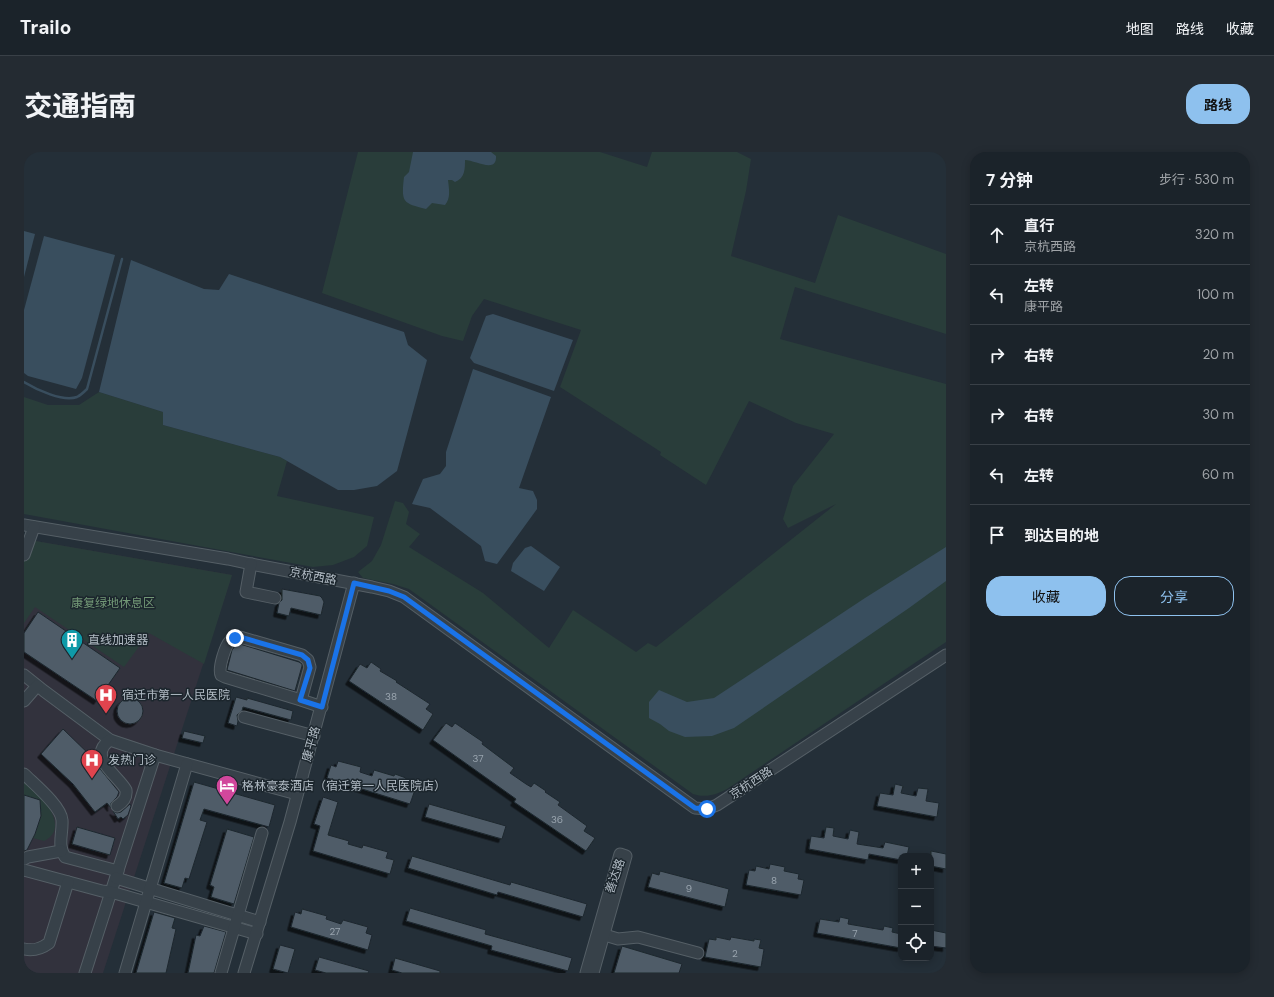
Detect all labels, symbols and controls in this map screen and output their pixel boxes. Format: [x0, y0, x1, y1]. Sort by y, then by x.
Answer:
text: Trailo [20, 15, 71, 40]
text: 地图 [1126, 20, 1154, 38]
text: 路线 [1176, 20, 1204, 38]
text: 收藏 [1226, 20, 1254, 38]
button: 路线 [1186, 84, 1250, 124]
text: 交通指南 [24, 88, 136, 125]
text: 7 分钟 [986, 169, 1033, 191]
text: 步行 · 530 m [1159, 171, 1234, 188]
text: 直行 [1024, 216, 1054, 236]
icon: ahead [986, 224, 1008, 246]
text: 320 m [1195, 226, 1234, 243]
text: 京杭西路 [1024, 238, 1076, 255]
text: 左转 [1024, 276, 1054, 296]
icon: left [986, 284, 1008, 306]
text: 100 m [1197, 286, 1234, 303]
text: 康平路 [1024, 298, 1063, 315]
icon: right [986, 344, 1008, 366]
text: 右转 [1024, 346, 1054, 366]
text: 20 m [1203, 346, 1234, 363]
icon: right [986, 404, 1008, 426]
text: 右转 [1024, 406, 1054, 426]
text: 30 m [1202, 406, 1234, 423]
icon: left [986, 464, 1008, 486]
text: 左转 [1024, 466, 1054, 486]
text: 60 m [1202, 466, 1234, 483]
icon: arrive [986, 524, 1008, 546]
text: 到达目的地 [1024, 526, 1099, 546]
street label: 京杭西路 [288, 564, 338, 588]
button: 收藏 [986, 576, 1106, 616]
button: 分享 [1114, 576, 1234, 616]
park label: 康复绿地休息区 [71, 595, 155, 611]
building icon: 直线加速器 [59, 627, 85, 660]
route end [226, 629, 244, 647]
place label: 直线加速器 [88, 632, 148, 648]
hospital icon: 宿迁市第一人民医院 [93, 682, 119, 715]
place label: 宿迁市第一人民医院 [122, 687, 230, 703]
house number: 38 [385, 690, 397, 703]
street label: 康平路 [298, 724, 324, 764]
hospital icon: 发热门诊 [79, 747, 105, 780]
place label: 发热门诊 [108, 752, 156, 768]
house number: 37 [472, 752, 484, 765]
street label: 京杭西路 [727, 763, 775, 803]
hotel icon: 格林豪泰酒店（宿迁第一人民医院店） [214, 773, 240, 806]
place label: 格林豪泰酒店（宿迁第一人民医院店） [242, 778, 446, 794]
route start [698, 800, 716, 818]
house number: 36 [551, 813, 563, 826]
map controls [898, 853, 934, 961]
button: + [898, 853, 934, 889]
street label: 善达路 [602, 856, 628, 896]
house number: 8 [771, 874, 777, 887]
house number: 9 [686, 882, 692, 895]
button: − [898, 889, 934, 925]
house number: 27 [330, 925, 340, 938]
button: locate [898, 925, 934, 961]
house number: 7 [852, 927, 858, 940]
house number: 2 [732, 947, 738, 960]

